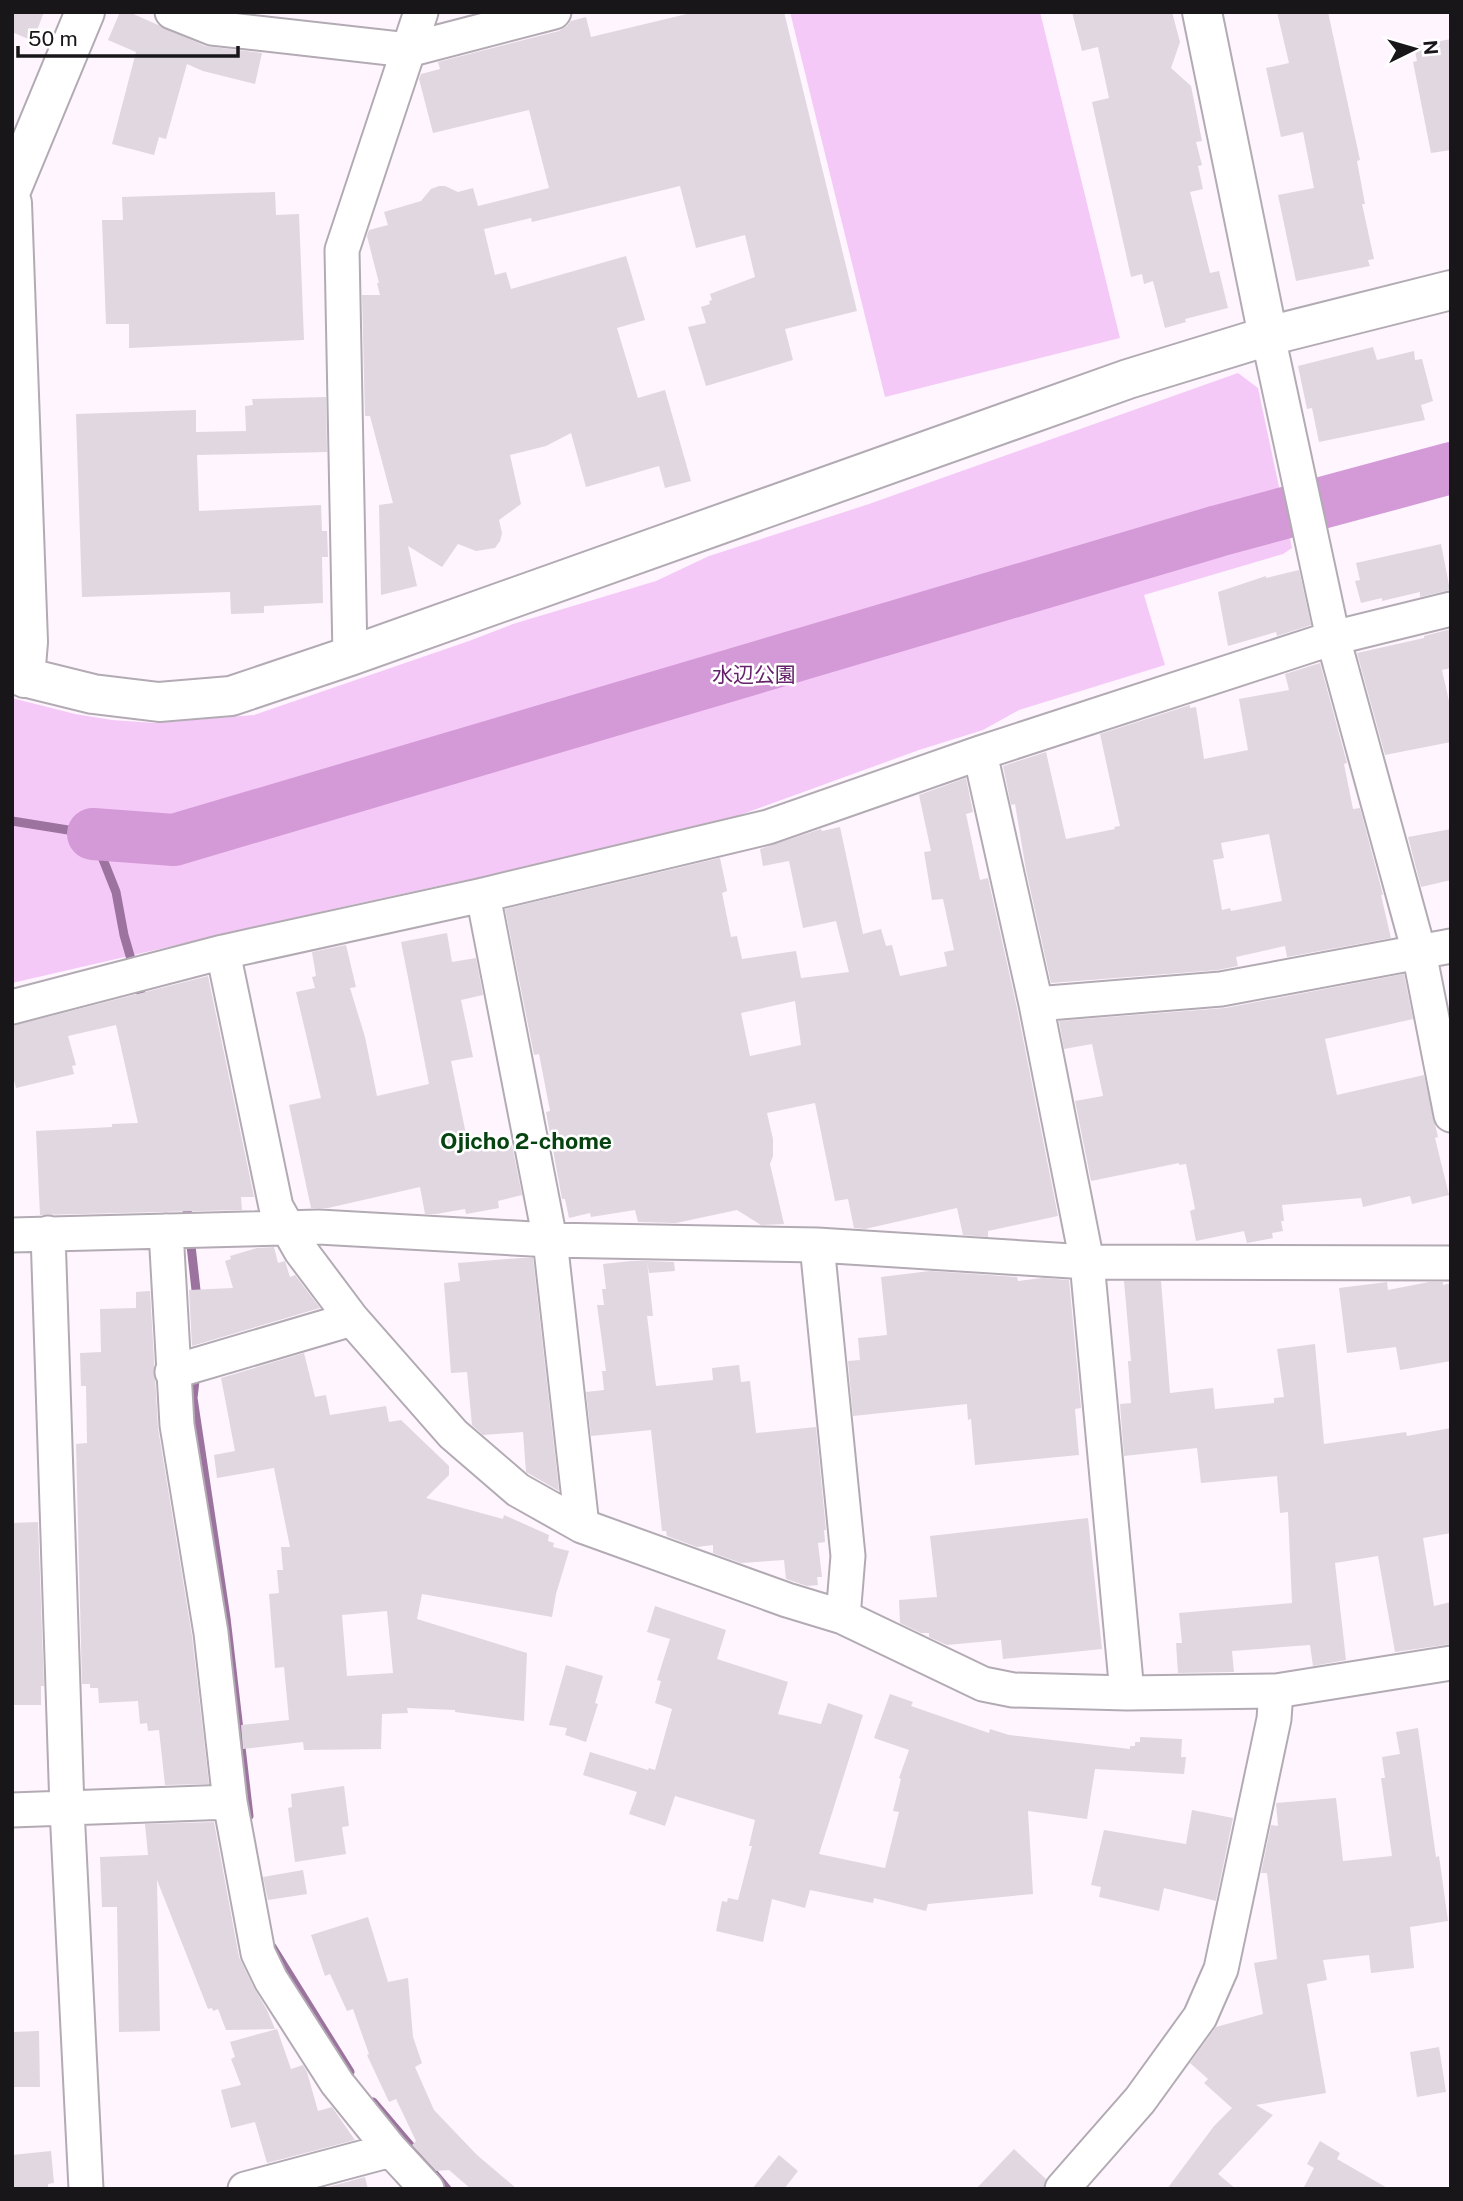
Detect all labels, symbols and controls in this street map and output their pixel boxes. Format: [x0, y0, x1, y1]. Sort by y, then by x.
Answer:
scale bar [18, 14, 238, 58]
north arrow [1379, 14, 1449, 84]
text: 50 m [28, 26, 78, 51]
text: N [1419, 39, 1443, 56]
park label: 水辺公園 [712, 662, 796, 687]
district label: Ojicho 2-chome [440, 1127, 612, 1154]

